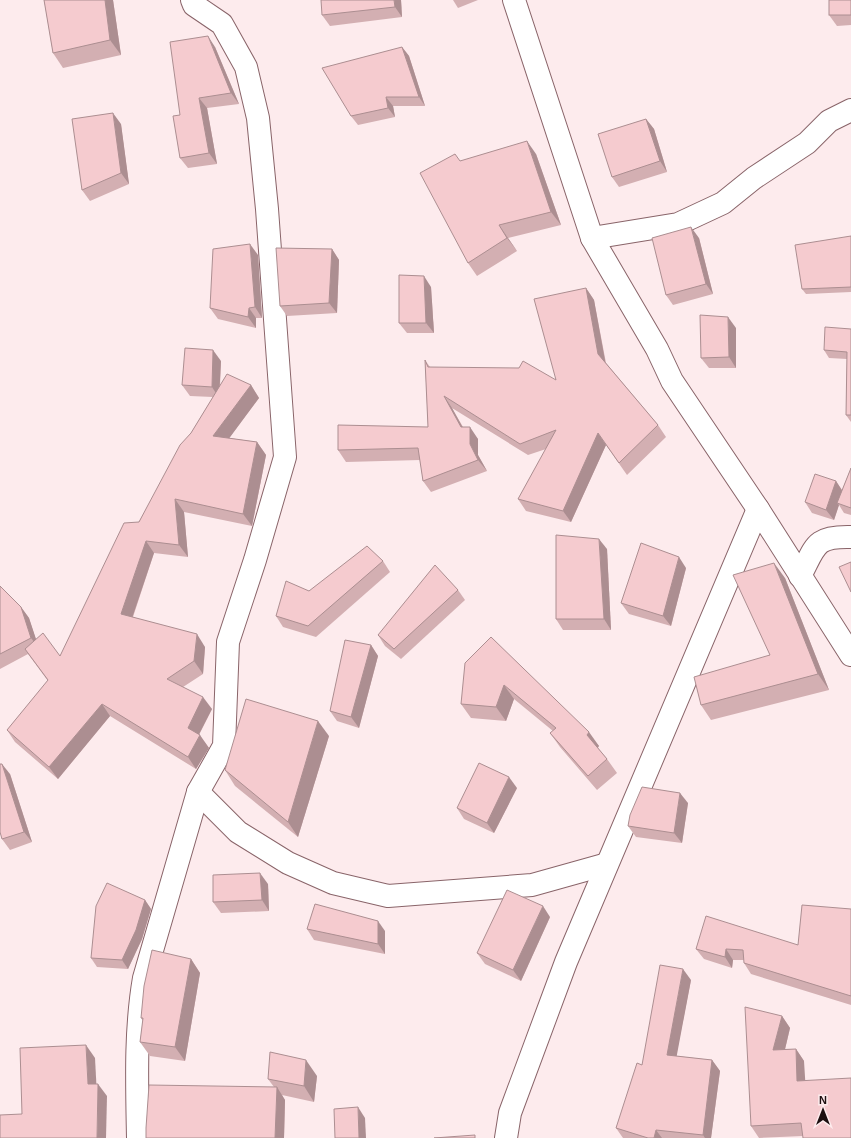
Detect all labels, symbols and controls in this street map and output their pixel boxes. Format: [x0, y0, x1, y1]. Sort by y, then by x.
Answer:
north arrow [803, 1090, 843, 1130]
text: N [819, 1094, 827, 1106]

